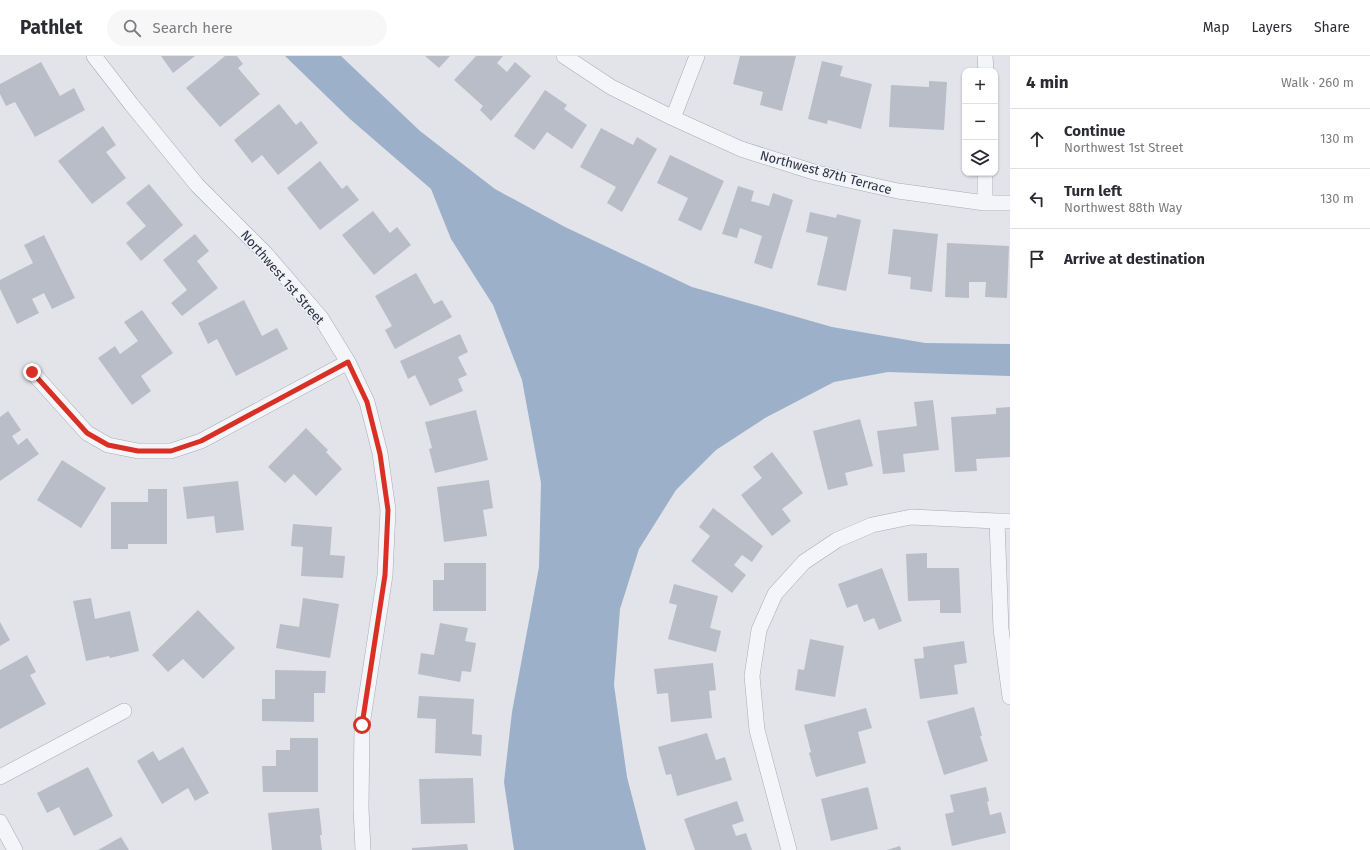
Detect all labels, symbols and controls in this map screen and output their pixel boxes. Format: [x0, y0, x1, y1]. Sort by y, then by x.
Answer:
search box [107, 10, 387, 46]
text: Pathlet [20, 16, 83, 39]
icon: search [121, 17, 143, 39]
text: Search here [153, 19, 233, 37]
text: Map [1203, 19, 1229, 36]
text: Layers [1251, 19, 1292, 36]
text: Share [1314, 19, 1350, 36]
map controls [962, 68, 998, 176]
button: + [962, 68, 998, 104]
text: 4 min [1026, 72, 1069, 93]
text: Walk · 260 m [1281, 75, 1354, 90]
button: − [962, 104, 998, 140]
text: Continue [1064, 122, 1125, 140]
icon: ahead [1026, 128, 1048, 150]
text: 130 m [1320, 131, 1354, 146]
button: layers [962, 140, 998, 176]
text: Northwest 1st Street [1064, 140, 1184, 155]
street label: Northwest 87th Terrace [758, 148, 893, 197]
text: Turn left [1064, 182, 1122, 200]
icon: left [1026, 188, 1048, 210]
text: 130 m [1320, 191, 1354, 206]
text: Northwest 88th Way [1064, 200, 1182, 215]
street label: Northwest 1st Street [238, 227, 328, 328]
icon: arrive [1026, 248, 1048, 270]
text: Arrive at destination [1064, 250, 1205, 268]
route end [23, 363, 41, 381]
route start [353, 716, 371, 734]

